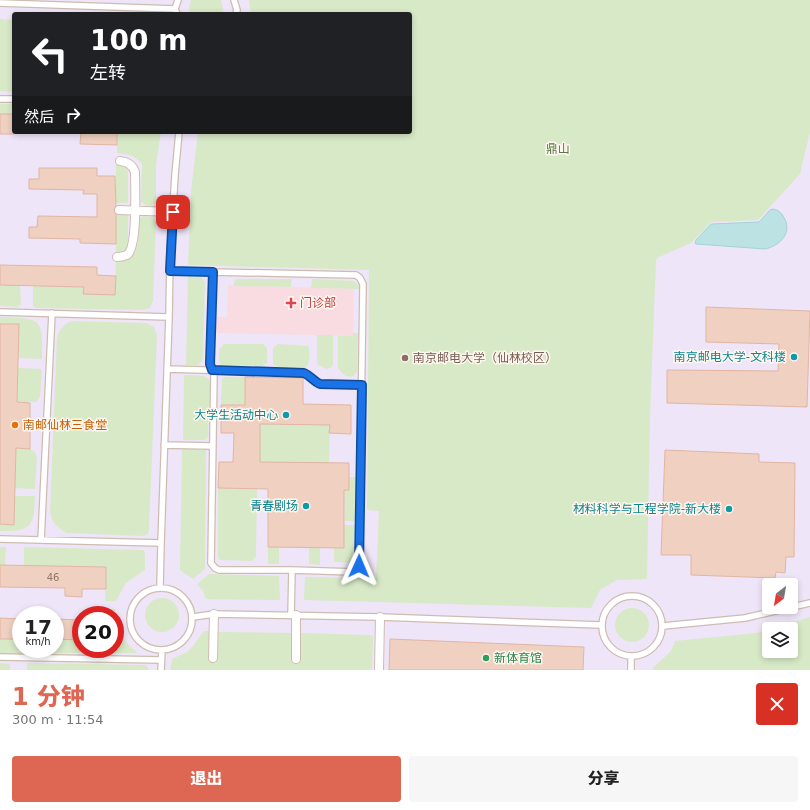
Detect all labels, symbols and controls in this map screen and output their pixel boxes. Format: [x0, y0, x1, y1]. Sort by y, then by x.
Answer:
text: 100 m [90, 24, 187, 57]
icon: left [24, 28, 76, 80]
text: 左转 [90, 62, 126, 83]
icon: right [62, 104, 84, 126]
text: 然后 [24, 108, 54, 126]
park label: 鼎山 [546, 142, 570, 156]
pin [156, 195, 190, 229]
icon: arrive [162, 201, 184, 223]
place label: 门诊部 [300, 296, 336, 310]
marker: 门诊部 [285, 297, 297, 309]
place label: 南京邮电大学-文科楼 [674, 350, 786, 364]
place label: 南京邮电大学（仙林校区） [413, 351, 557, 365]
marker: 南京邮电大学-文科楼 [789, 352, 799, 362]
marker: 南京邮电大学（仙林校区） [400, 353, 410, 363]
place label: 大学生活动中心 [194, 408, 278, 422]
marker: 大学生活动中心 [281, 410, 291, 420]
place label: 南邮仙林三食堂 [23, 418, 107, 432]
marker: 南邮仙林三食堂 [10, 420, 20, 430]
place label: 青春剧场 [250, 499, 298, 513]
marker: 青春剧场 [301, 501, 311, 511]
place label: 材料科学与工程学院-新大楼 [573, 502, 721, 516]
marker: 材料科学与工程学院-新大楼 [724, 504, 734, 514]
position arrow [338, 545, 380, 587]
house number: 46 [47, 572, 59, 583]
north arrow [762, 578, 798, 614]
map controls [762, 578, 798, 658]
speed limit sign: 20 [72, 606, 124, 658]
text: 17 [24, 615, 52, 639]
button: layers [762, 622, 798, 658]
text: km/h [25, 636, 51, 647]
place label: 新体育馆 [494, 651, 542, 665]
marker: 新体育馆 [481, 653, 491, 663]
text: 1 分钟 [12, 683, 85, 711]
button: close [756, 683, 798, 725]
text: 300 m · 11:54 [12, 712, 103, 727]
button: 退出 [12, 756, 401, 802]
button: 分享 [409, 756, 798, 802]

